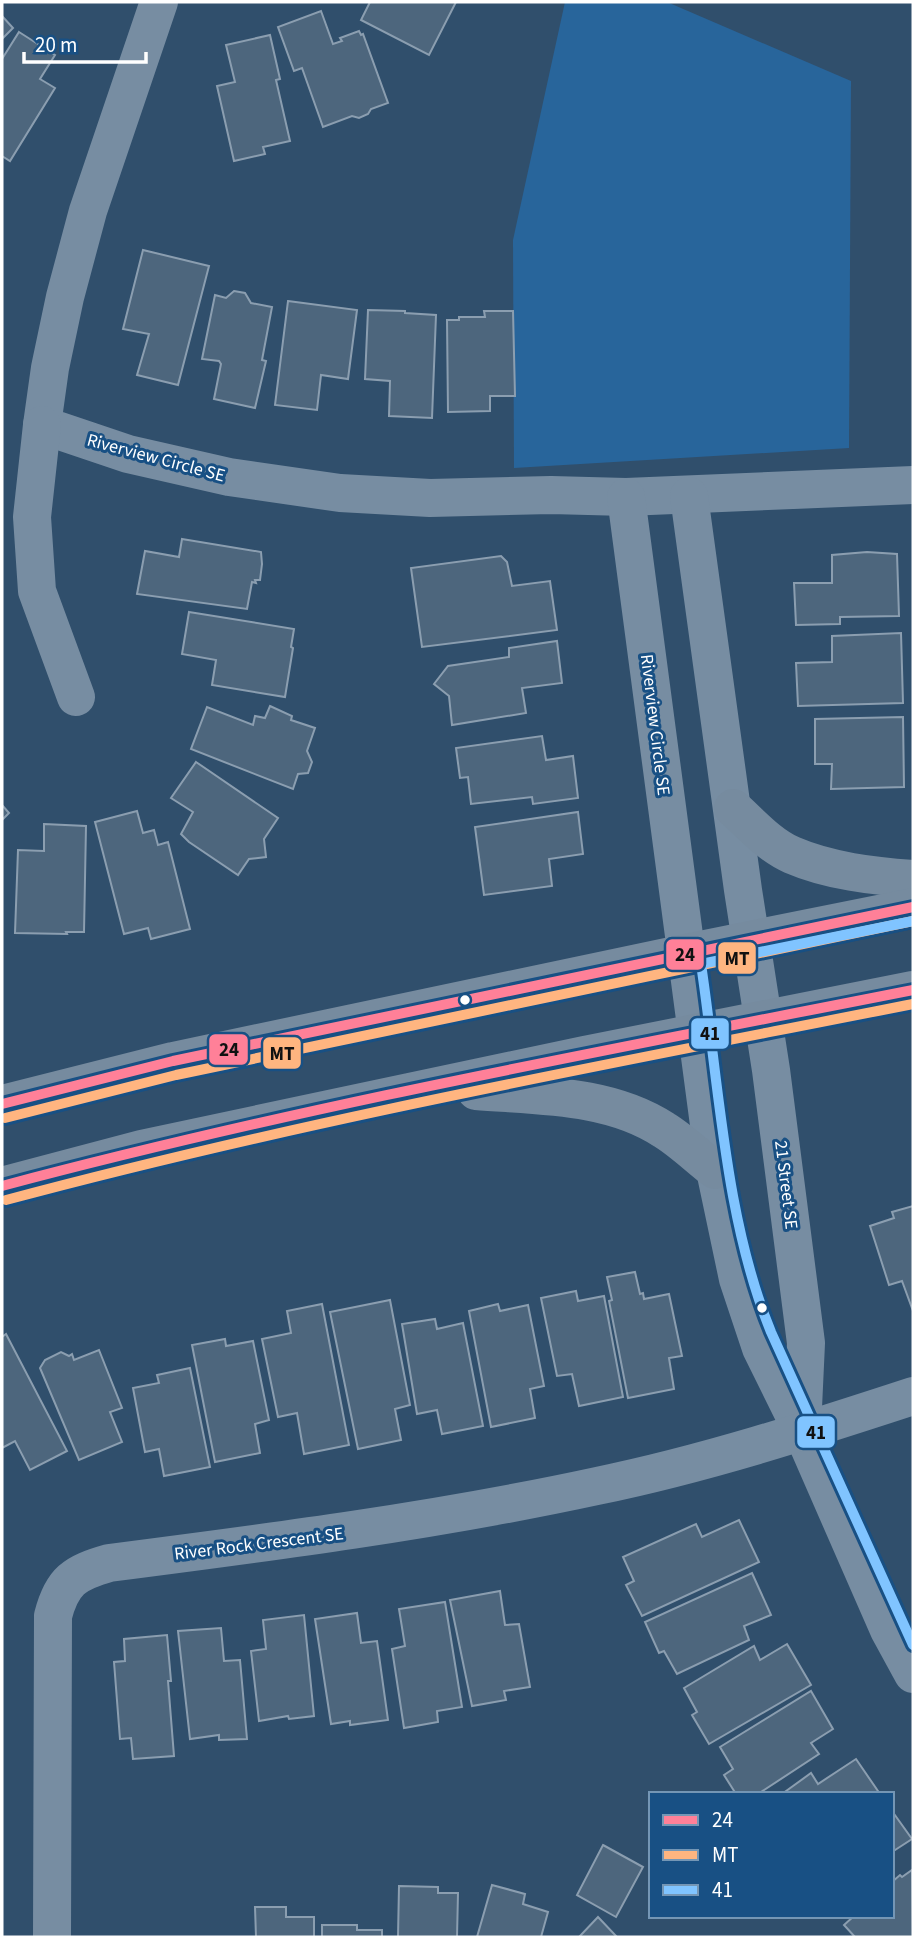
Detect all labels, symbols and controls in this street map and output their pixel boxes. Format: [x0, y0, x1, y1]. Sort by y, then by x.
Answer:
scale bar [24, 21, 147, 65]
text: 20 m [35, 30, 77, 60]
street label: Riverview Circle SE [84, 428, 228, 488]
street label: Riverview Circle SE [634, 653, 676, 797]
line badge: 24 [665, 938, 705, 971]
line badge: MT [717, 941, 757, 975]
text: 24 [675, 942, 695, 969]
text: MT [724, 946, 750, 973]
unlabelled marker [458, 993, 472, 1007]
line badge: 41 [690, 1017, 730, 1050]
text: 41 [700, 1021, 720, 1048]
line badge: 24 [208, 1033, 249, 1066]
line badge: MT [262, 1036, 302, 1070]
text: 24 [219, 1037, 239, 1064]
text: MT [269, 1041, 295, 1068]
street label: 21 Street SE [768, 1139, 804, 1231]
unlabelled marker [755, 1301, 769, 1315]
line badge: 41 [796, 1415, 836, 1449]
text: 41 [806, 1420, 826, 1447]
street label: River Rock Crescent SE [173, 1521, 345, 1567]
legend [649, 1792, 894, 1918]
text: 24 [712, 1805, 733, 1835]
text: MT [712, 1840, 739, 1870]
text: 41 [712, 1875, 733, 1905]

